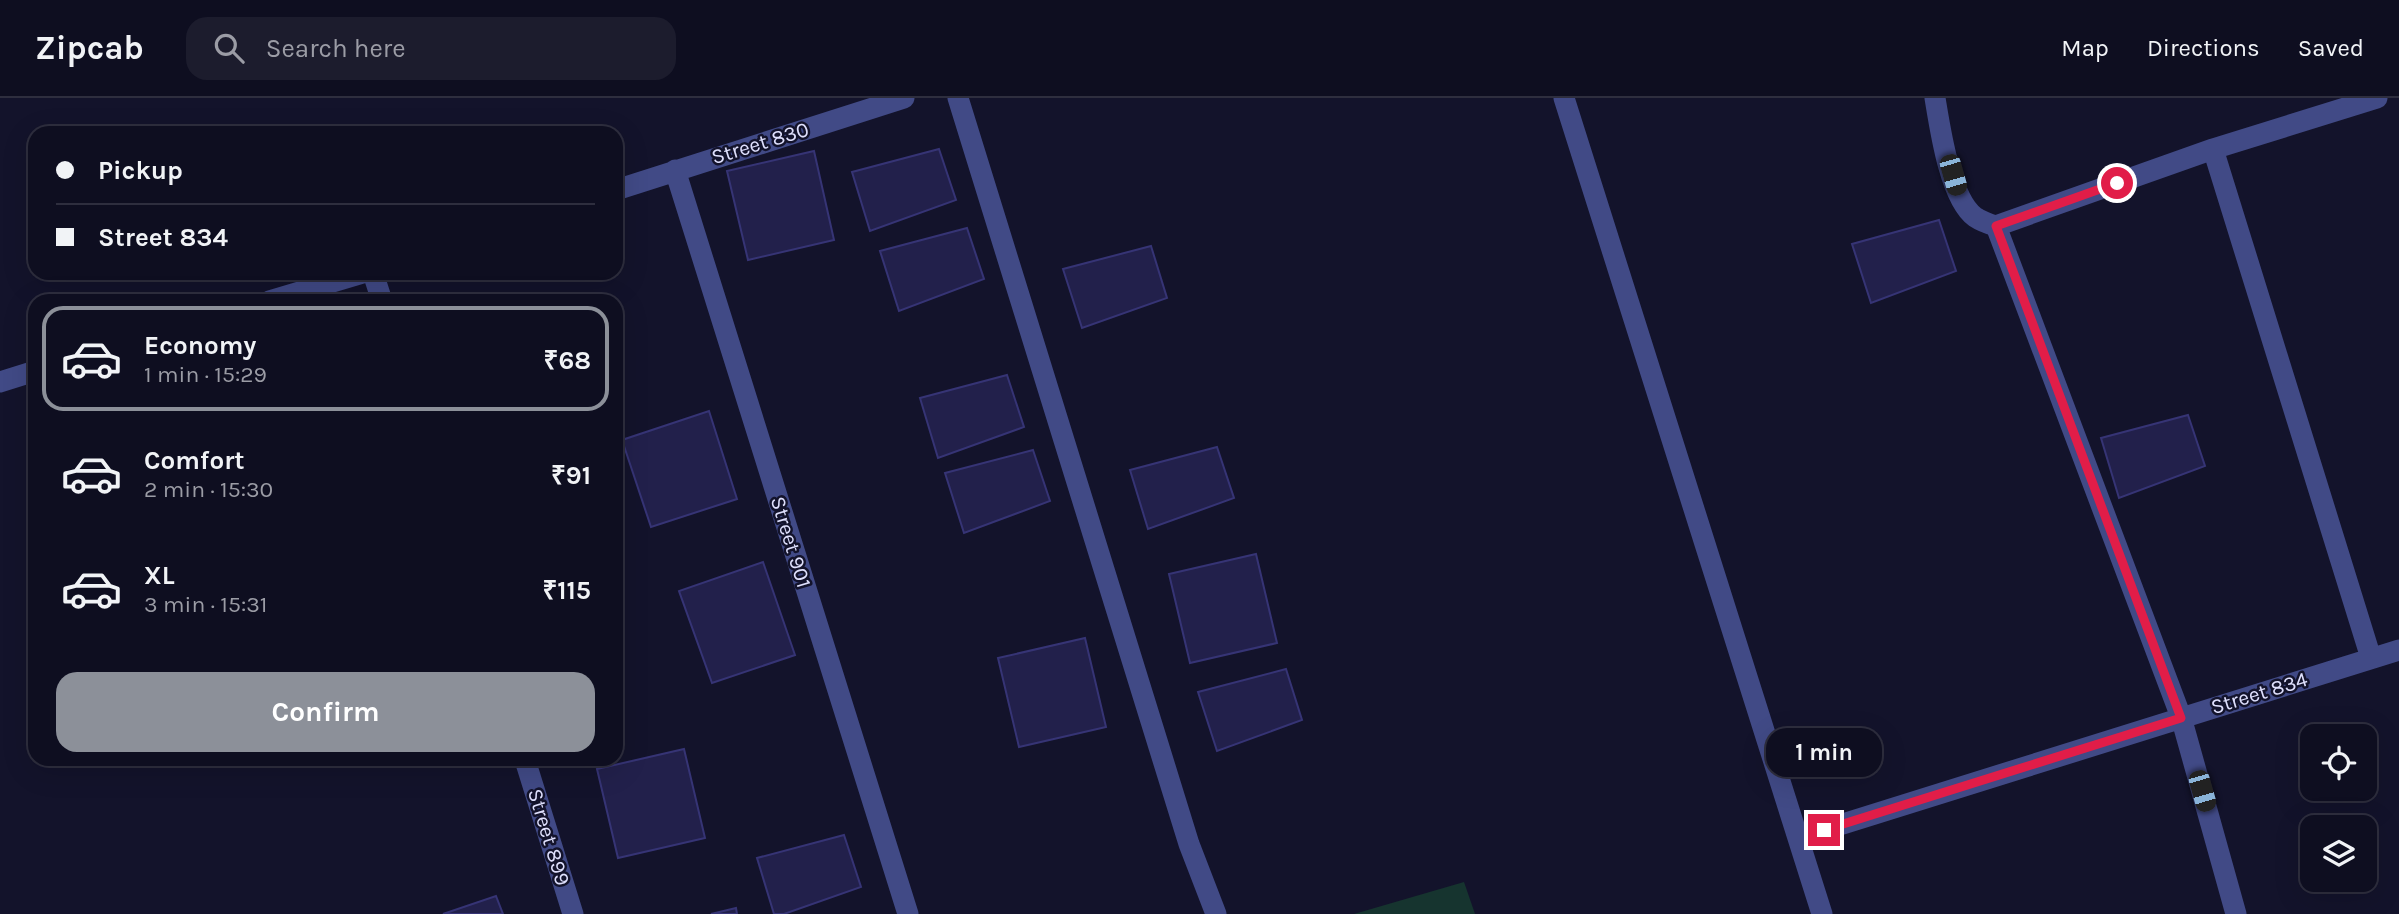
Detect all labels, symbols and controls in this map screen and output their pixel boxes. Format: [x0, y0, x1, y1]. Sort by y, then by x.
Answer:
search box [186, 17, 676, 80]
text: Zipcab [35, 29, 144, 67]
icon: search [210, 29, 248, 67]
text: Search here [266, 33, 406, 64]
text: Map [2061, 34, 2109, 62]
text: Directions [2147, 34, 2260, 62]
text: Saved [2298, 34, 2364, 62]
street label: Street 830 [708, 117, 812, 169]
car [1938, 152, 1969, 198]
text: Pickup [98, 155, 183, 186]
route start [2101, 167, 2133, 199]
text: Street 834 [98, 222, 228, 253]
icon: car [60, 327, 123, 390]
text: Economy [144, 330, 256, 361]
text: ₹68 [544, 345, 591, 376]
text: 1 min · 15:29 [144, 361, 267, 388]
icon: car [60, 442, 123, 505]
text: Comfort [144, 445, 245, 476]
text: ₹91 [551, 460, 591, 491]
text: 2 min · 15:30 [144, 476, 273, 503]
street label: Street 901 [766, 493, 816, 591]
icon: car [60, 557, 123, 620]
text: XL [144, 560, 175, 591]
text: ₹115 [542, 575, 591, 606]
text: 3 min · 15:31 [144, 591, 267, 618]
street label: Street 834 [2208, 667, 2310, 719]
button: Confirm [56, 672, 595, 752]
map controls [2300, 724, 2377, 892]
button: locate [2300, 724, 2377, 801]
callout: 1 min [1766, 728, 1882, 778]
text: 1 min [1795, 739, 1853, 766]
car [2187, 768, 2218, 814]
street label: Street 899 [523, 786, 575, 888]
route end [1808, 814, 1840, 846]
button: layers [2300, 815, 2377, 892]

